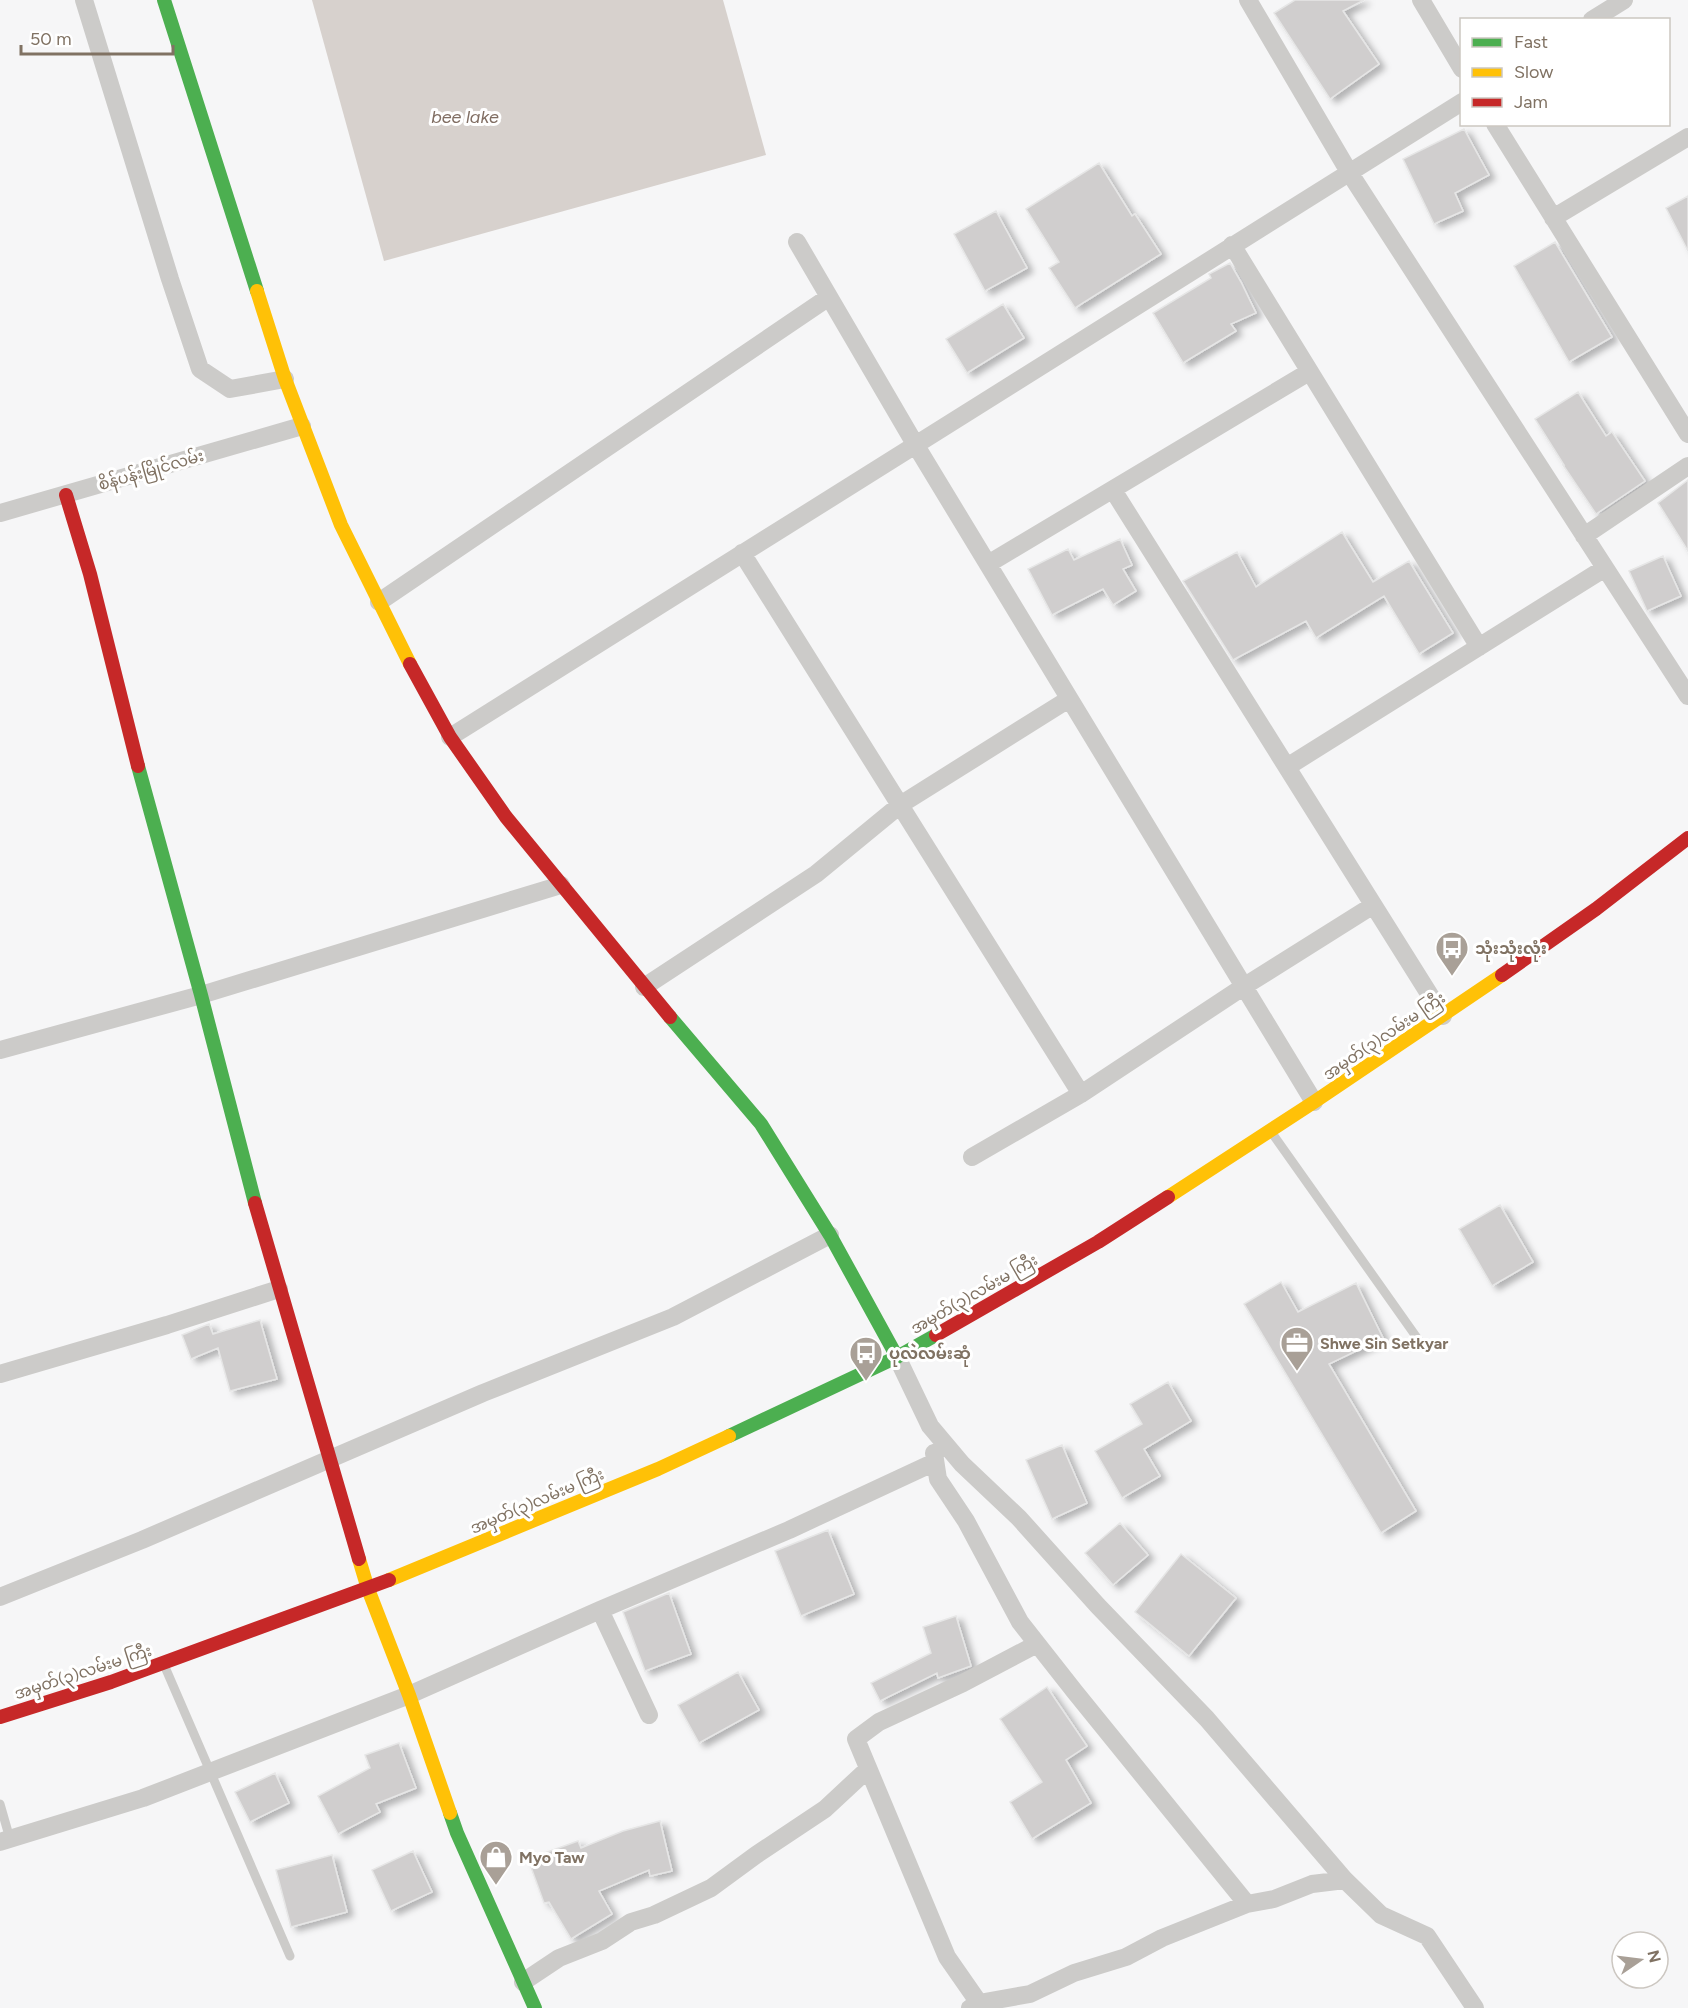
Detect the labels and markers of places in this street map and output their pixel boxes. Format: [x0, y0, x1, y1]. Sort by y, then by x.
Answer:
bus stop icon: သုံးသုံးလုံး [1434, 930, 1470, 977]
place label: သုံးသုံးလုံး [1475, 939, 1547, 962]
office icon: Shwe Sin Setkyar [1279, 1325, 1315, 1372]
place label: Shwe Sin Setkyar [1320, 1334, 1448, 1353]
bus stop icon: ပုလဲလမ်းဆုံ [848, 1335, 884, 1382]
place label: ပုလဲလမ်းဆုံ [889, 1342, 971, 1367]
shop icon: Myo Taw [478, 1839, 514, 1886]
place label: Myo Taw [519, 1848, 585, 1867]

